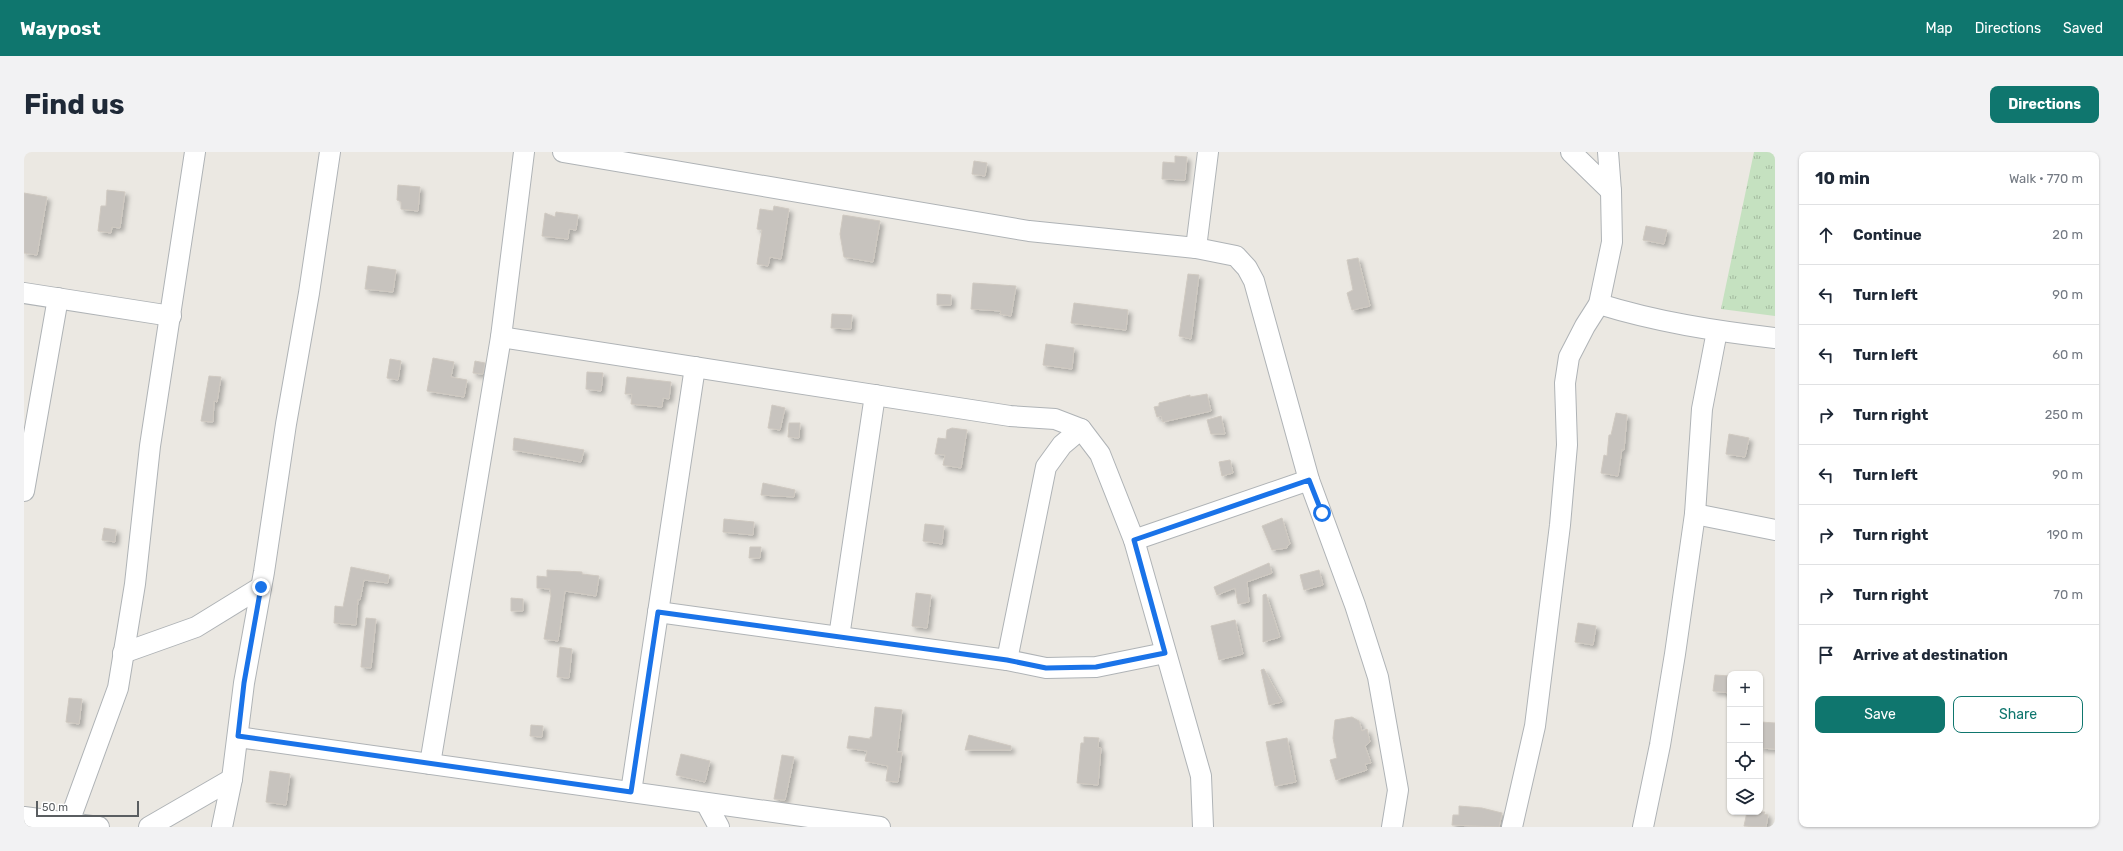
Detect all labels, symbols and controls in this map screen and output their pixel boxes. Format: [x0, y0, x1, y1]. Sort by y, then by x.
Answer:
text: Waypost [20, 17, 101, 40]
text: Map [1926, 20, 1953, 37]
text: Directions [1975, 20, 2041, 37]
text: Saved [2063, 20, 2103, 37]
button: Directions [1990, 86, 2099, 123]
text: Find us [24, 88, 124, 121]
text: 10 min [1815, 168, 1870, 188]
text: Walk · 770 m [2009, 171, 2083, 186]
icon: ahead [1815, 224, 1837, 246]
text: Continue [1853, 226, 1922, 244]
text: 20 m [2052, 227, 2083, 242]
icon: left [1815, 284, 1837, 306]
text: Turn left [1853, 286, 1918, 304]
text: 90 m [2052, 287, 2083, 302]
icon: left [1815, 344, 1837, 366]
text: Turn left [1853, 346, 1918, 364]
text: 60 m [2052, 347, 2083, 362]
icon: right [1815, 404, 1837, 426]
text: Turn right [1853, 406, 1928, 424]
text: 250 m [2045, 407, 2083, 422]
icon: left [1815, 464, 1837, 486]
text: Turn left [1853, 466, 1918, 484]
text: 90 m [2052, 467, 2083, 482]
route start [1313, 504, 1331, 522]
icon: right [1815, 524, 1837, 546]
text: Turn right [1853, 526, 1928, 544]
text: 190 m [2047, 527, 2083, 542]
route end [252, 578, 270, 596]
icon: right [1815, 584, 1837, 606]
text: Turn right [1853, 586, 1928, 604]
text: 70 m [2053, 587, 2083, 602]
icon: arrive [1815, 644, 1837, 666]
text: Arrive at destination [1853, 646, 2008, 664]
map controls [1727, 671, 1763, 815]
button: + [1727, 671, 1763, 707]
button: Save [1815, 696, 1945, 733]
button: Share [1953, 696, 2083, 733]
button: − [1727, 707, 1763, 743]
button: locate [1727, 743, 1763, 779]
button: layers [1727, 779, 1763, 815]
scale bar [36, 799, 139, 818]
text: 50 m [42, 801, 68, 814]

